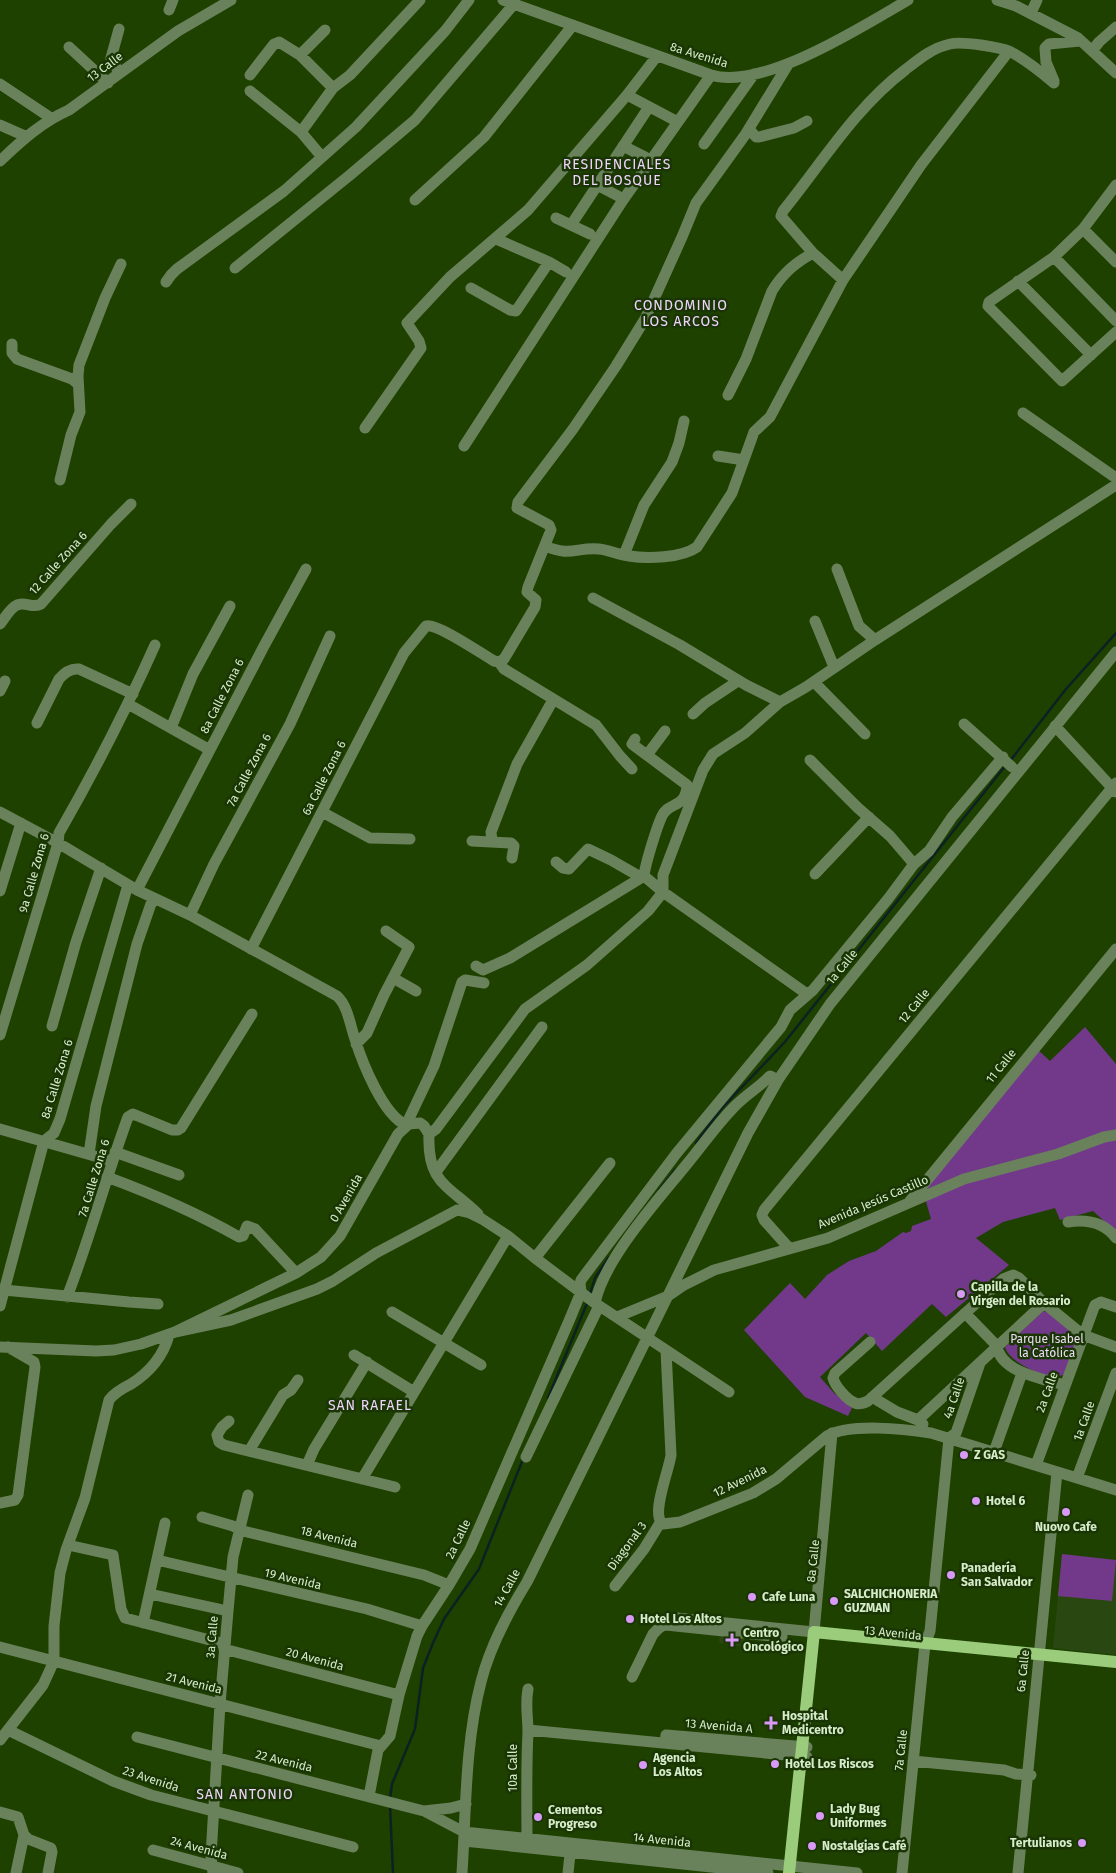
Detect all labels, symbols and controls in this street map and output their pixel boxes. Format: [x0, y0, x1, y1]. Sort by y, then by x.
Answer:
street label: 8a Avenida [668, 40, 730, 70]
street label: 13 Calle [84, 49, 126, 85]
district label: RESIDENCIALES DEL BOSQUE [563, 156, 671, 189]
district label: CONDOMINIO LOS ARCOS [634, 297, 728, 330]
street label: 12 Calle Zona 6 [26, 529, 90, 597]
street label: 8a Calle Zona 6 [197, 656, 247, 736]
street label: 7a Calle Zona 6 [224, 731, 274, 809]
street label: 6a Calle Zona 6 [299, 738, 349, 818]
street label: 9a Calle Zona 6 [16, 832, 52, 914]
street label: 1a Calle [824, 946, 860, 988]
street label: 12 Calle [896, 986, 932, 1026]
street label: 8a Calle Zona 6 [38, 1038, 76, 1120]
street label: 11 Calle [983, 1046, 1019, 1086]
street label: 7a Calle Zona 6 [76, 1137, 112, 1219]
street label: 0 Avenida [327, 1171, 365, 1225]
street label: Avenida Jesús Castillo [816, 1172, 930, 1232]
place label: Capilla de la Virgen del Rosario [970, 1280, 1071, 1308]
marker: Capilla de la Virgen del Rosario [955, 1288, 967, 1300]
park label: Parque Isabel la Católica [1010, 1332, 1084, 1360]
street label: 2a Calle [1033, 1370, 1061, 1414]
street label: 4a Calle [940, 1376, 968, 1420]
district label: SAN RAFAEL [328, 1397, 412, 1414]
street label: 1a Calle [1070, 1399, 1098, 1443]
place label: Z GAS [974, 1448, 1005, 1462]
marker: Z GAS [958, 1449, 970, 1461]
street label: 12 Avenida [711, 1462, 769, 1500]
place label: Hotel 6 [986, 1494, 1025, 1508]
marker: Hotel 6 [970, 1495, 982, 1507]
marker: Nuovo Cafe [1060, 1506, 1072, 1518]
street label: 2a Calle [442, 1517, 474, 1561]
street label: Diagonal 3 [605, 1519, 649, 1573]
place label: Nuovo Cafe [1035, 1520, 1097, 1534]
street label: 18 Avenida [299, 1523, 359, 1551]
street label: 8a Calle [804, 1539, 822, 1583]
place label: Panadería San Salvador [961, 1561, 1033, 1589]
street label: 19 Avenida [263, 1566, 323, 1592]
street label: 14 Calle [491, 1567, 523, 1609]
marker: Panadería San Salvador [945, 1569, 957, 1581]
place label: SALCHICHONERIA GUZMAN [844, 1587, 938, 1615]
place label: Cafe Luna [762, 1590, 816, 1604]
marker: Cafe Luna [746, 1591, 758, 1603]
marker: SALCHICHONERIA GUZMAN [828, 1595, 840, 1607]
place label: Hotel Los Altos [640, 1612, 722, 1626]
marker: Hotel Los Altos [624, 1613, 636, 1625]
street label: 3a Calle [203, 1615, 221, 1659]
street label: 13 Avenida [864, 1623, 922, 1643]
place label: Centro Oncológico [743, 1626, 804, 1654]
marker: Centro Oncológico [725, 1633, 739, 1647]
street label: 20 Avenida [285, 1645, 345, 1673]
street label: 6a Calle [1014, 1649, 1032, 1693]
street label: 21 Avenida [164, 1669, 224, 1697]
place label: Hospital Medicentro [782, 1709, 844, 1737]
street label: 13 Avenida A [685, 1716, 754, 1736]
marker: Hospital Medicentro [764, 1716, 778, 1730]
street label: 7a Calle [892, 1729, 910, 1771]
street label: 10a Calle [506, 1744, 520, 1792]
street label: 22 Avenida [254, 1747, 314, 1775]
place label: Agencia Los Altos [652, 1751, 703, 1779]
place label: Hotel Los Riscos [785, 1757, 874, 1771]
marker: Hotel Los Riscos [769, 1758, 781, 1770]
marker: Agencia Los Altos [637, 1759, 649, 1771]
street label: 23 Avenida [121, 1763, 181, 1795]
district label: SAN ANTONIO [196, 1786, 294, 1803]
place label: Lady Bug Uniformes [830, 1802, 887, 1830]
place label: Cementos Progreso [548, 1803, 602, 1831]
marker: Lady Bug Uniformes [814, 1810, 826, 1822]
marker: Cementos Progreso [532, 1811, 544, 1823]
street label: 14 Avenida [632, 1830, 692, 1850]
street label: 24 Avenida [169, 1834, 229, 1862]
place label: Tertulianos [1010, 1836, 1072, 1850]
marker: Tertulianos [1076, 1837, 1088, 1849]
place label: Nostalgias Café [822, 1839, 907, 1853]
marker: Nostalgias Café [806, 1840, 818, 1852]

